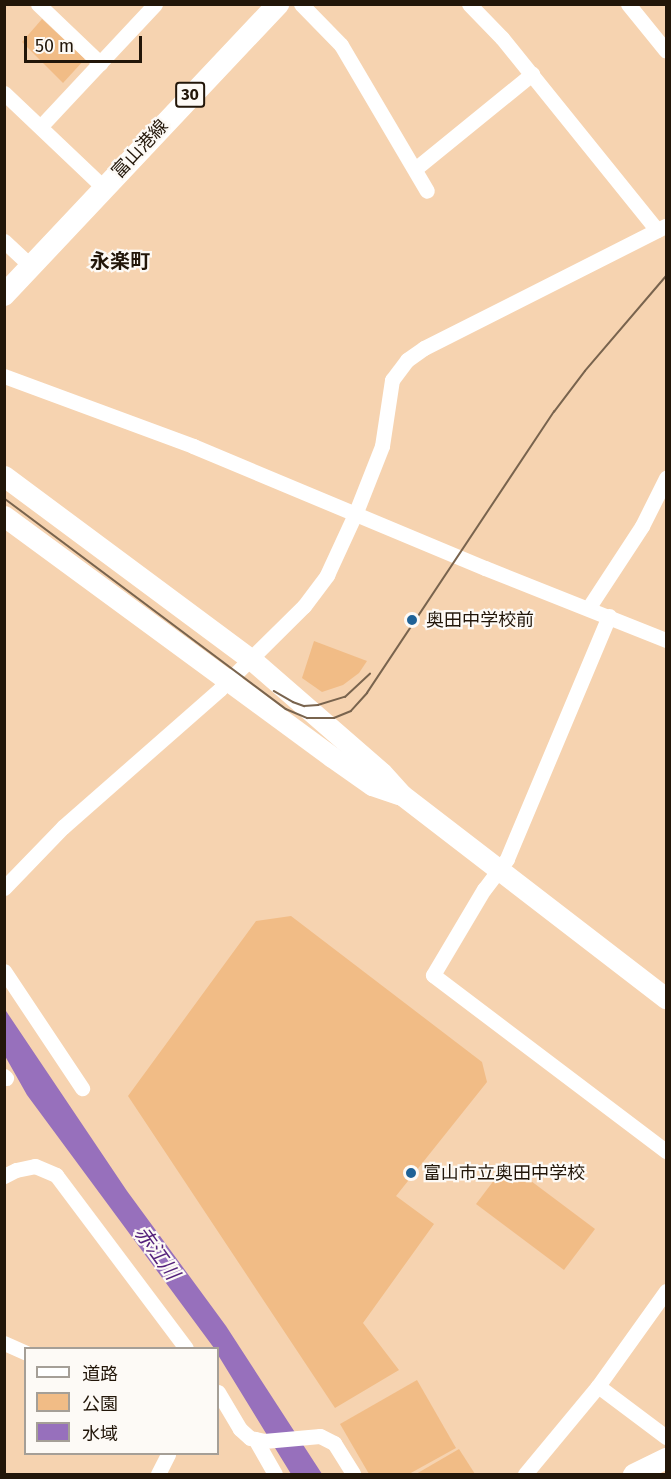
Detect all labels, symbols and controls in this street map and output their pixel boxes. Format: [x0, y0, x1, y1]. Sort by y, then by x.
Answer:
scale bar [27, 24, 146, 62]
text: 50 m [35, 35, 74, 57]
road number: 30 [175, 82, 205, 108]
street label: 富山港線 [108, 115, 172, 183]
district label: 永楽町 [90, 249, 150, 273]
place label: 奥田中学校前 [426, 609, 534, 631]
marker: 奥田中学校前 [403, 611, 421, 629]
place label: 富山市立奥田中学校 [423, 1162, 585, 1184]
marker: 富山市立奥田中学校 [404, 1166, 418, 1180]
water label: 赤江川 [130, 1222, 184, 1284]
legend [24, 1347, 219, 1455]
text: 道路 [82, 1363, 118, 1385]
text: 公園 [82, 1393, 118, 1415]
text: 水域 [82, 1423, 118, 1445]

